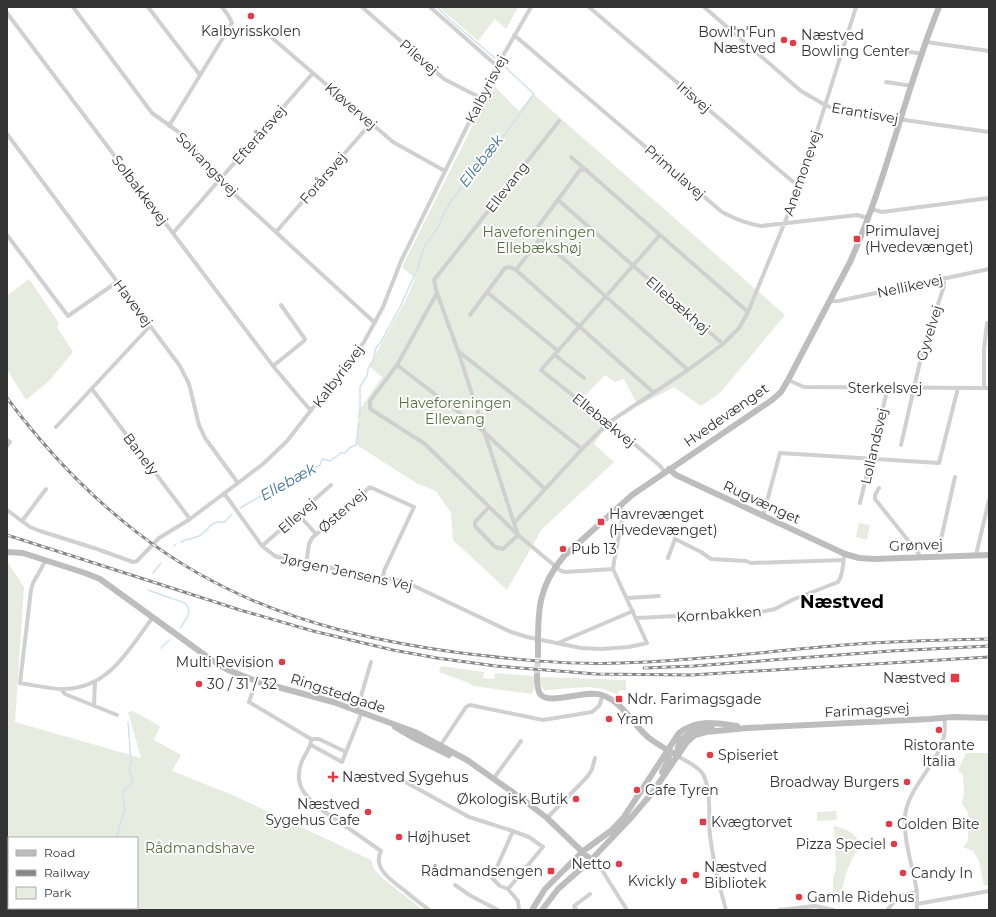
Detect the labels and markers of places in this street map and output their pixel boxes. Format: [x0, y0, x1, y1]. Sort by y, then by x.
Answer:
marker: Kalbyrisskolen [246, 11, 256, 21]
place label: Kalbyrisskolen [201, 22, 301, 40]
place label: Bowl'n'Fun Næstved [698, 23, 776, 57]
place label: Næstved Bowling Center [801, 26, 910, 60]
marker: Bowl'n'Fun Næstved [779, 35, 789, 45]
marker: Næstved Bowling Center [788, 38, 798, 48]
place label: Primulavej (Hvedevænget) [865, 222, 974, 256]
marker: Primulavej (Hvedevænget) [852, 234, 862, 244]
place label: Havrevænget (Hvedevænget) [609, 505, 718, 539]
marker: Havrevænget (Hvedevænget) [596, 517, 606, 527]
place label: Pub 13 [571, 540, 617, 558]
marker: Pub 13 [558, 544, 568, 554]
place label: Multi Revision [176, 653, 274, 671]
marker: Multi Revision [277, 657, 287, 667]
place label: Næstved [883, 669, 946, 687]
marker: Næstved [949, 672, 961, 684]
place label: 30 / 31 / 32 [207, 675, 277, 693]
marker: 30 / 31 / 32 [194, 679, 204, 689]
place label: Ndr. Farimagsgade [627, 690, 761, 708]
marker: Ndr. Farimagsgade [614, 694, 624, 704]
place label: Yram [617, 710, 654, 728]
marker: Yram [604, 714, 614, 724]
marker: Ristorante Italia [934, 725, 944, 735]
place label: Ristorante Italia [903, 736, 975, 770]
place label: Spiseriet [718, 746, 779, 764]
marker: Spiseriet [705, 750, 715, 760]
place label: Næstved Sygehus [342, 768, 468, 786]
marker: Næstved Sygehus [327, 771, 339, 783]
place label: Broadway Burgers [769, 773, 899, 791]
marker: Broadway Burgers [902, 777, 912, 787]
place label: Cafe Tyren [645, 781, 719, 799]
marker: Cafe Tyren [632, 785, 642, 795]
place label: Økologisk Butik [457, 790, 569, 808]
marker: Økologisk Butik [571, 794, 581, 804]
place label: Næstved Sygehus Cafe [265, 795, 360, 829]
marker: Næstved Sygehus Cafe [363, 807, 373, 817]
place label: Kvægtorvet [711, 813, 793, 831]
place label: Golden Bite [897, 815, 980, 833]
marker: Kvægtorvet [698, 817, 708, 827]
marker: Golden Bite [884, 819, 894, 829]
place label: Højhuset [407, 828, 471, 846]
marker: Højhuset [394, 832, 404, 842]
place label: Pizza Speciel [796, 835, 886, 853]
marker: Pizza Speciel [889, 839, 899, 849]
place label: Netto [571, 855, 611, 873]
place label: Næstved Bibliotek [704, 858, 767, 892]
marker: Netto [614, 859, 624, 869]
place label: Rådmandsengen [421, 862, 543, 880]
place label: Candy In [911, 864, 973, 882]
marker: Rådmandsengen [546, 866, 556, 876]
marker: Candy In [898, 868, 908, 878]
marker: Næstved Bibliotek [691, 870, 701, 880]
place label: Kvickly [628, 872, 676, 890]
marker: Kvickly [679, 876, 689, 886]
place label: Gamle Ridehus [807, 888, 915, 906]
marker: Gamle Ridehus [794, 892, 804, 902]

